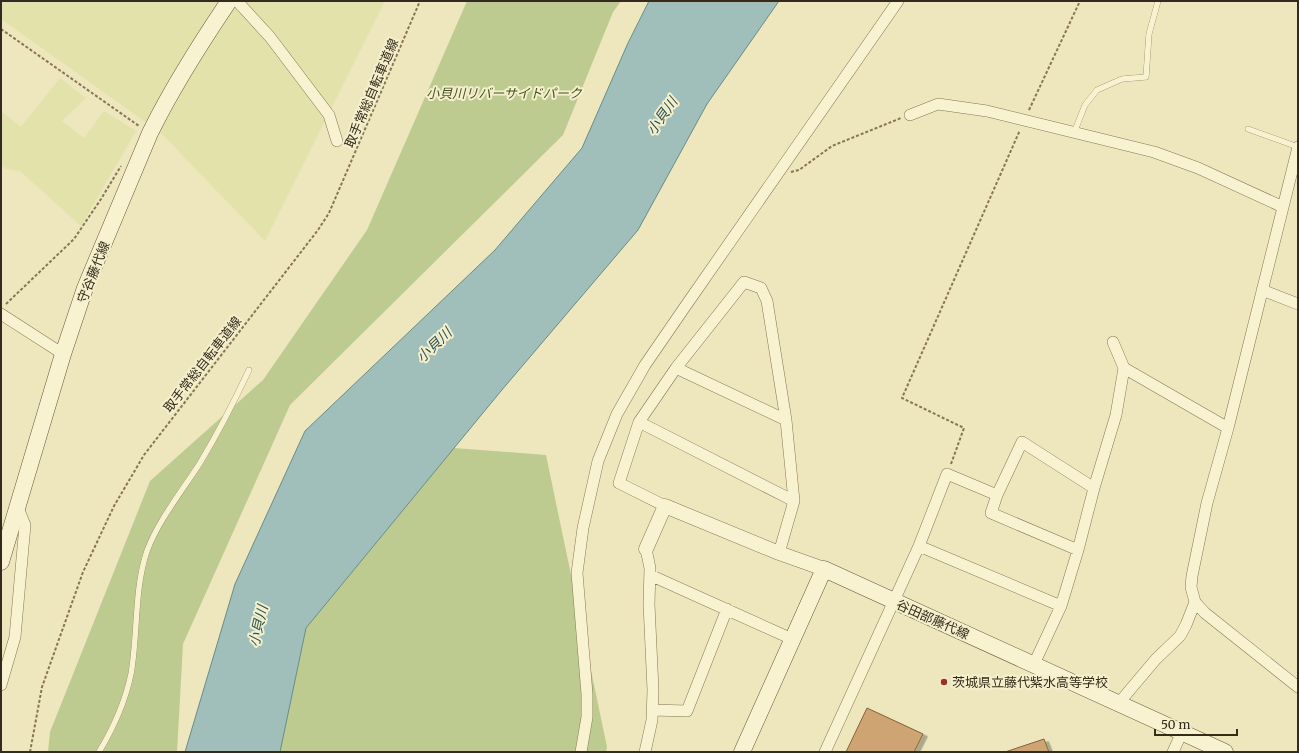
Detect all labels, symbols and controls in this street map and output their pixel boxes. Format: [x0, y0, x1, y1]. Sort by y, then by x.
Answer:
street label: 取手常総自転車道線 [341, 36, 402, 150]
park label: 小貝川リバーサイドパーク [426, 85, 583, 102]
water label: 小貝川 [643, 92, 683, 138]
street label: 守谷藤代線 [73, 239, 114, 306]
street label: 取手常総自転車道線 [160, 313, 245, 416]
water label: 小貝川 [413, 323, 457, 366]
street label: 谷田部藤代線 [894, 596, 972, 643]
water label: 小貝川 [245, 602, 272, 648]
place label: 茨城県立藤代紫水高等学校 [952, 674, 1108, 691]
marker: 茨城県立藤代紫水高等学校 [939, 677, 949, 687]
scale bar [1155, 711, 1237, 737]
text: 50 m [1161, 717, 1190, 732]

